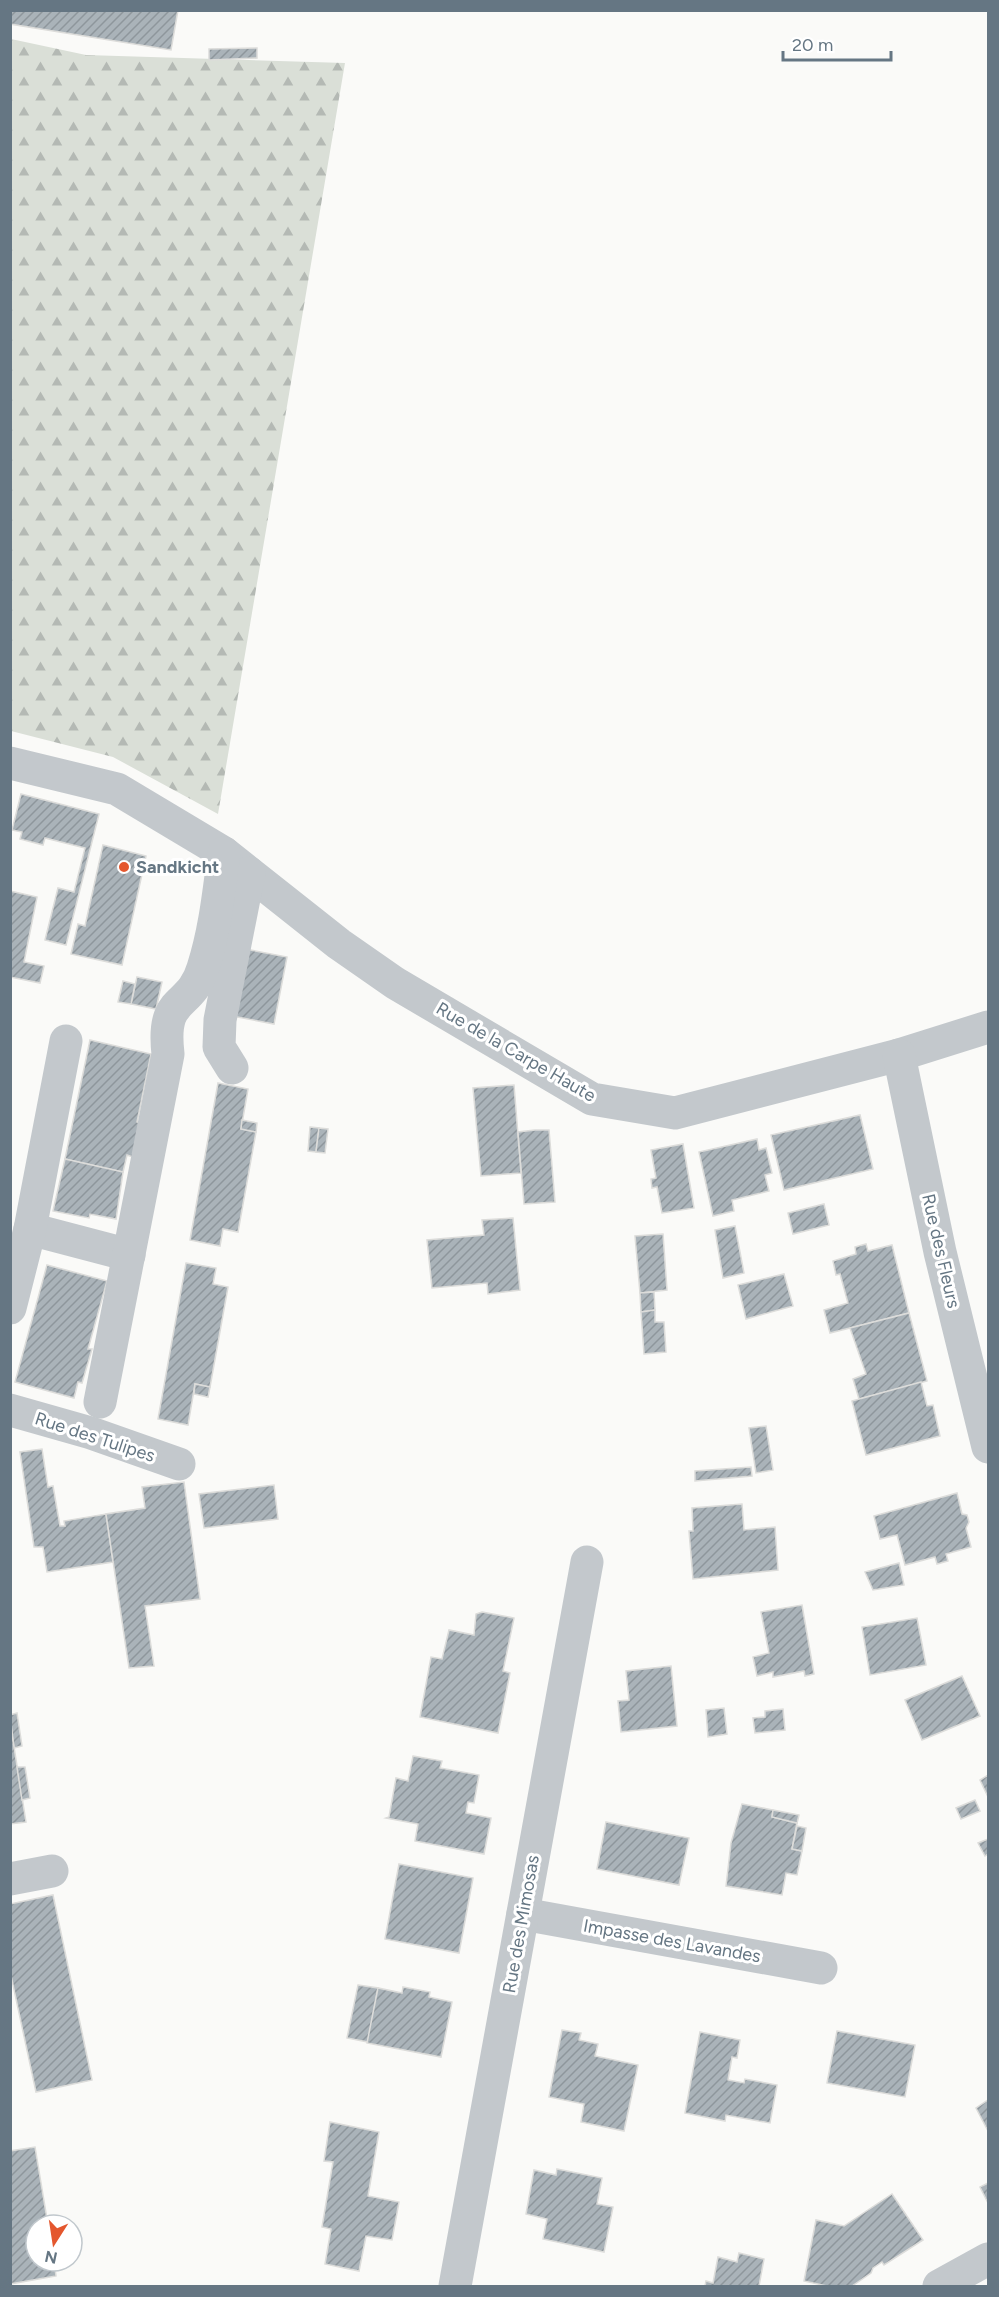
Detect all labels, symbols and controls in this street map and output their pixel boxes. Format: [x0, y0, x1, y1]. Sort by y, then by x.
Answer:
scale bar [783, 24, 891, 62]
text: 20 m [792, 34, 833, 56]
place label: Sandkicht [136, 856, 219, 878]
marker: Sandkicht [117, 860, 131, 874]
street label: Rue de la Carpe Haute [432, 997, 600, 1107]
street label: Rue des Fleurs [917, 1192, 965, 1310]
street label: Rue des Tulipes [32, 1407, 158, 1467]
street label: Rue des Mimosas [498, 1853, 544, 1995]
street label: Impasse des Lavandes [582, 1915, 762, 1967]
north arrow [24, 2213, 84, 2273]
text: N [43, 2247, 59, 2268]

